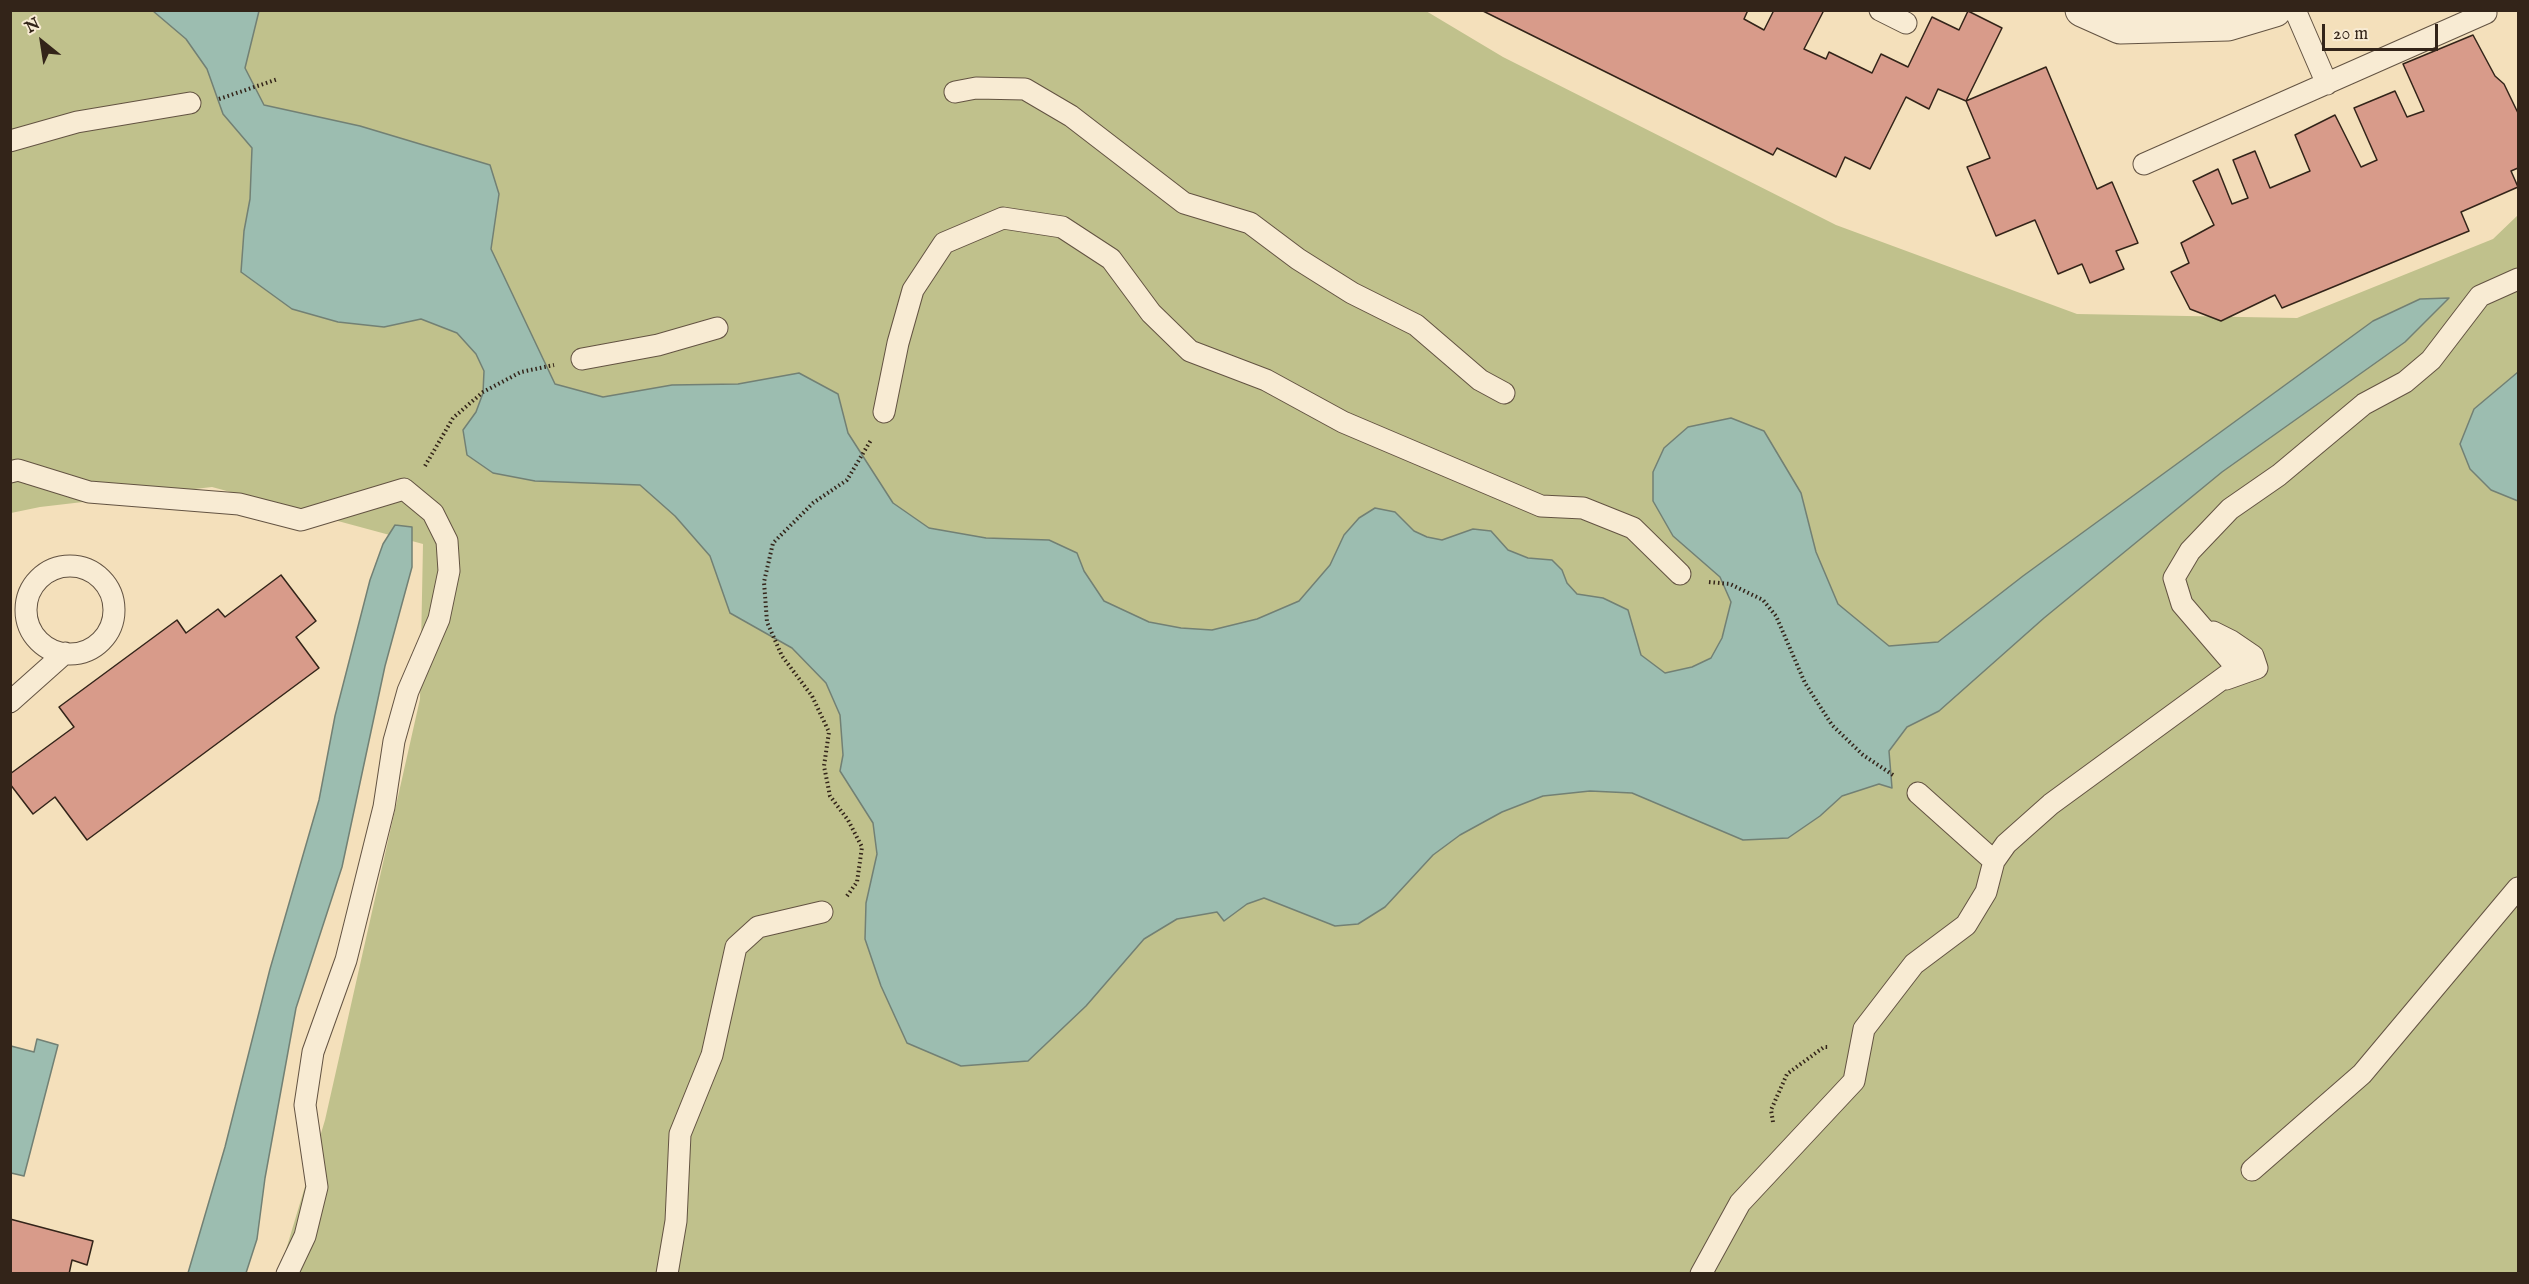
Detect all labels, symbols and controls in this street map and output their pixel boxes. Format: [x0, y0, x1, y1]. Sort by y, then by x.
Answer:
north arrow [12, 12, 72, 72]
scale bar [2325, 12, 2440, 50]
text: N [22, 14, 44, 39]
text: 20 m [2333, 23, 2368, 46]

